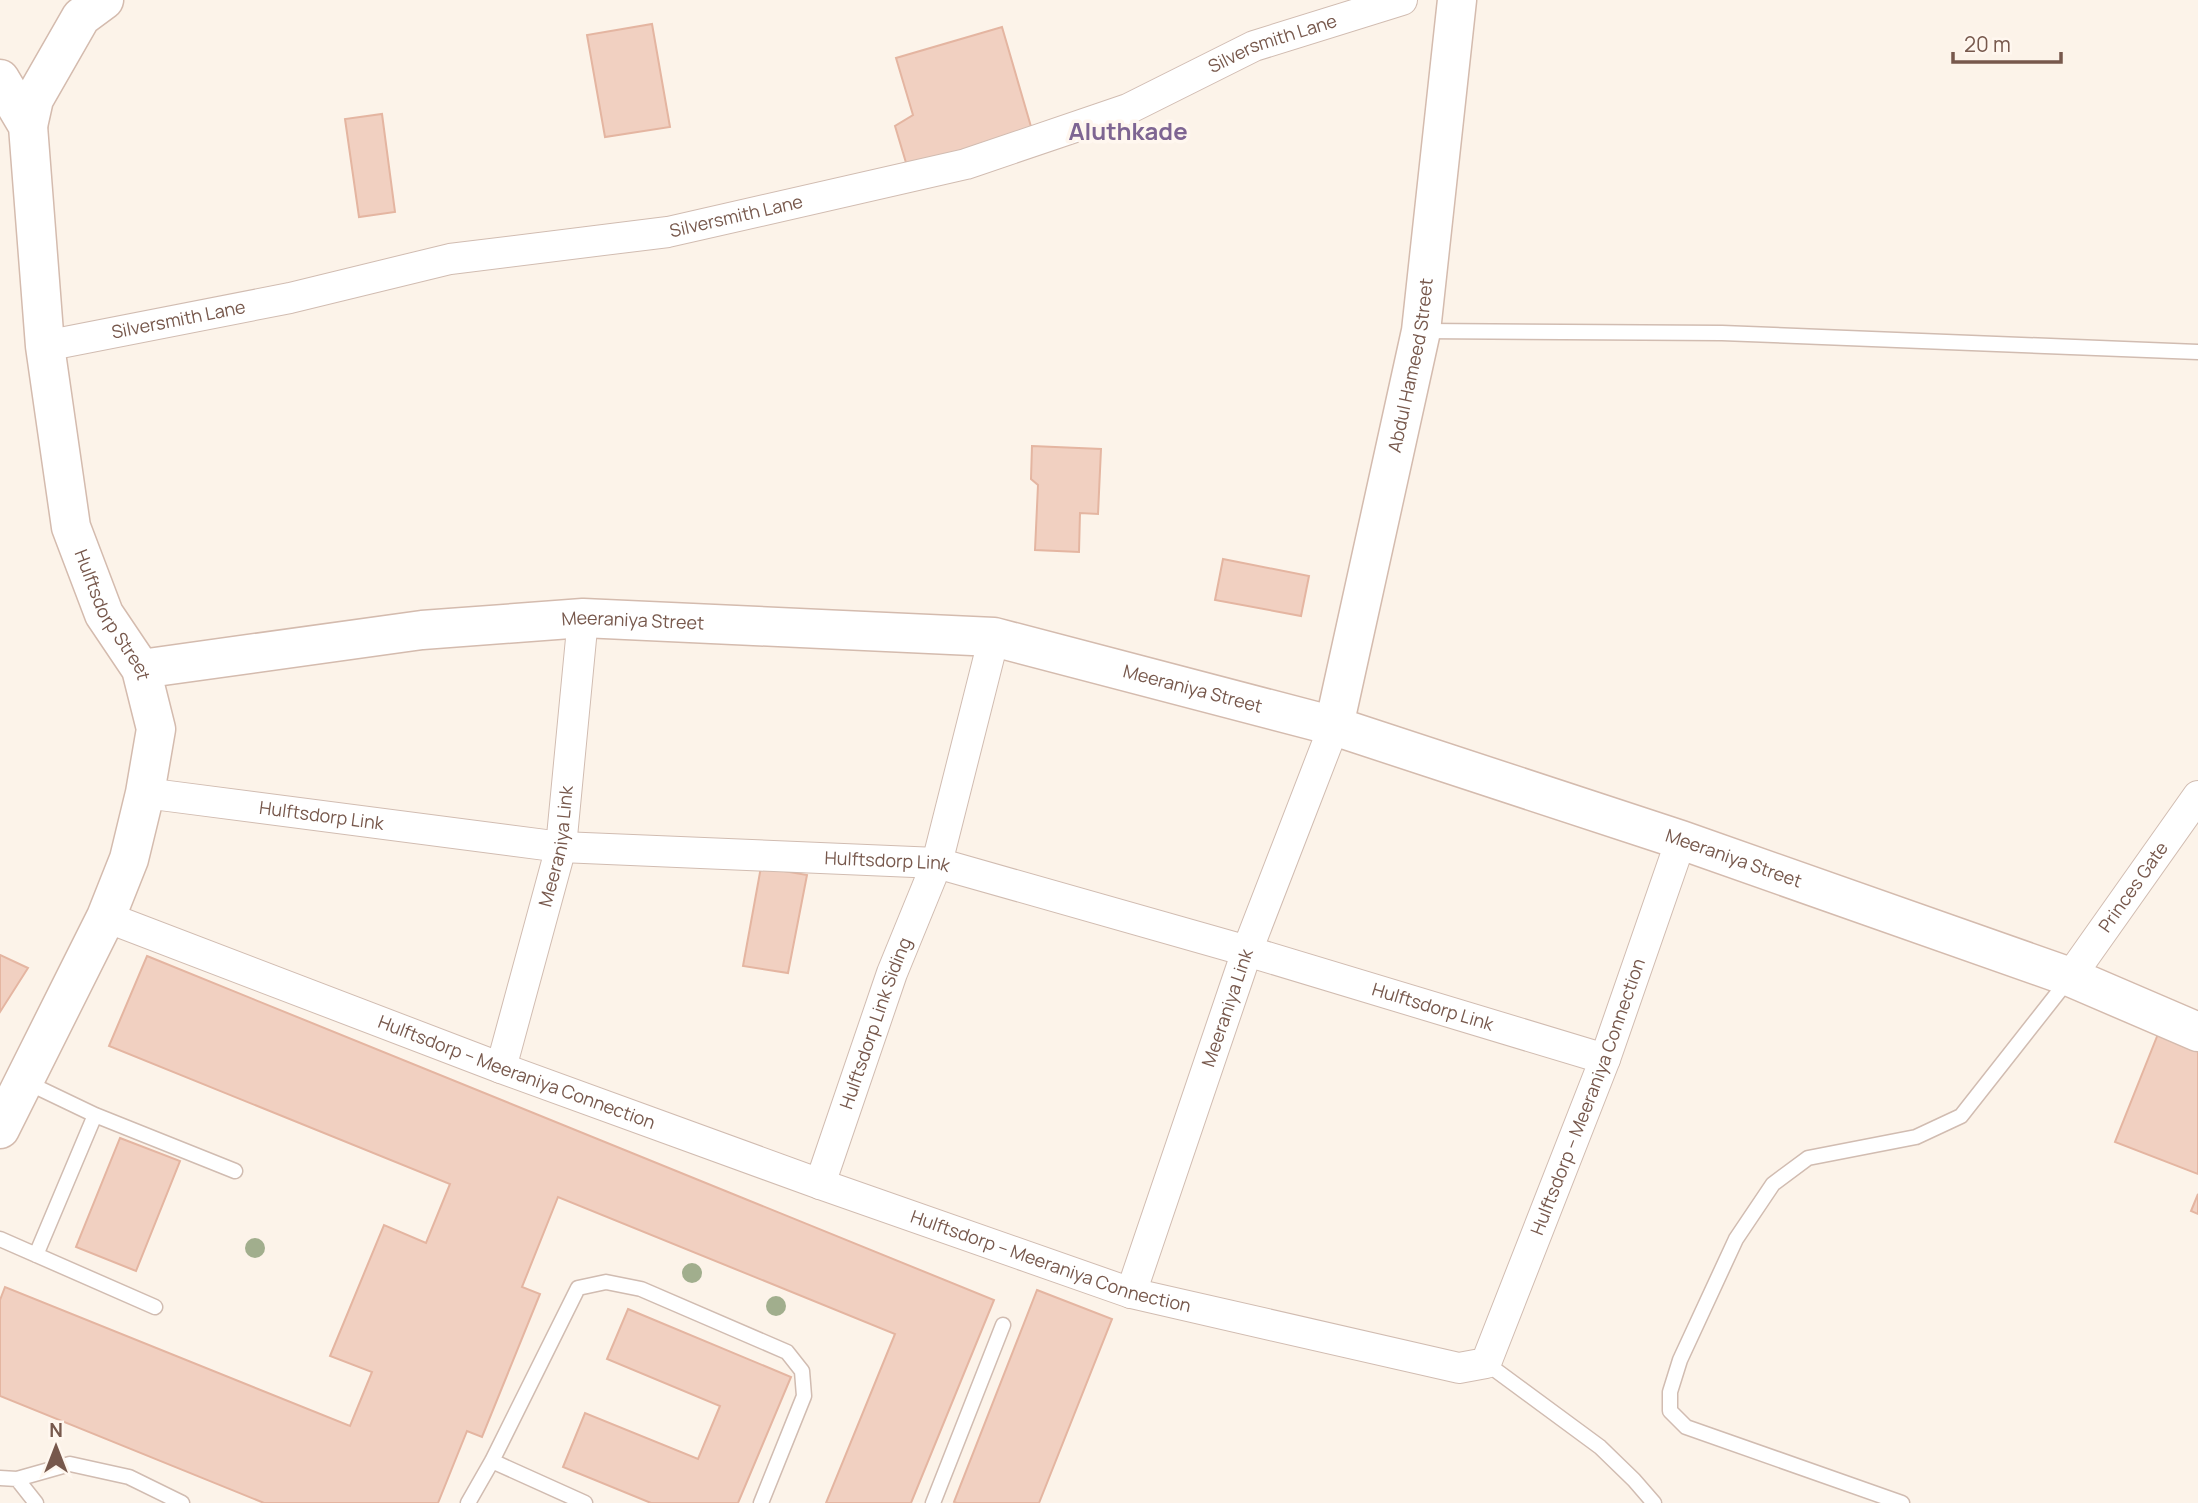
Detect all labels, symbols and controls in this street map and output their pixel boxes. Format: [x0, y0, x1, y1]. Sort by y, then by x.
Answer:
street label: Silversmith Lane [1204, 8, 1340, 78]
scale bar [1953, 21, 2062, 65]
text: 20 m [1964, 30, 2011, 58]
district label: Aluthkade [1068, 114, 1188, 147]
street label: Silversmith Lane [667, 189, 805, 242]
street label: Abdul Hameed Street [1382, 277, 1438, 454]
street label: Silversmith Lane [109, 294, 247, 344]
street label: Hulftsdorp Street [70, 546, 156, 682]
street label: Meeraniya Street [560, 605, 705, 635]
street label: Meeraniya Street [1121, 658, 1265, 718]
street label: Meeraniya Link [532, 783, 578, 909]
street label: Hulftsdorp Link [258, 795, 386, 835]
street label: Meeraniya Street [1663, 823, 1805, 893]
street label: Princes Gate [2092, 837, 2173, 937]
street label: Hulftsdorp Link [824, 845, 954, 877]
street label: Hulftsdorp Link Siding [833, 934, 916, 1112]
street label: Meeraniya Link [1196, 945, 1258, 1070]
street label: Hulftsdorp – Meeraniya Connection [1524, 955, 1650, 1238]
street label: Hulftsdorp Link [1369, 976, 1497, 1036]
street label: Hulftsdorp – Meeraniya Connection [375, 1009, 659, 1134]
street label: Hulftsdorp – Meeraniya Connection [908, 1204, 1193, 1317]
north arrow [21, 1412, 91, 1482]
text: N [49, 1417, 63, 1443]

